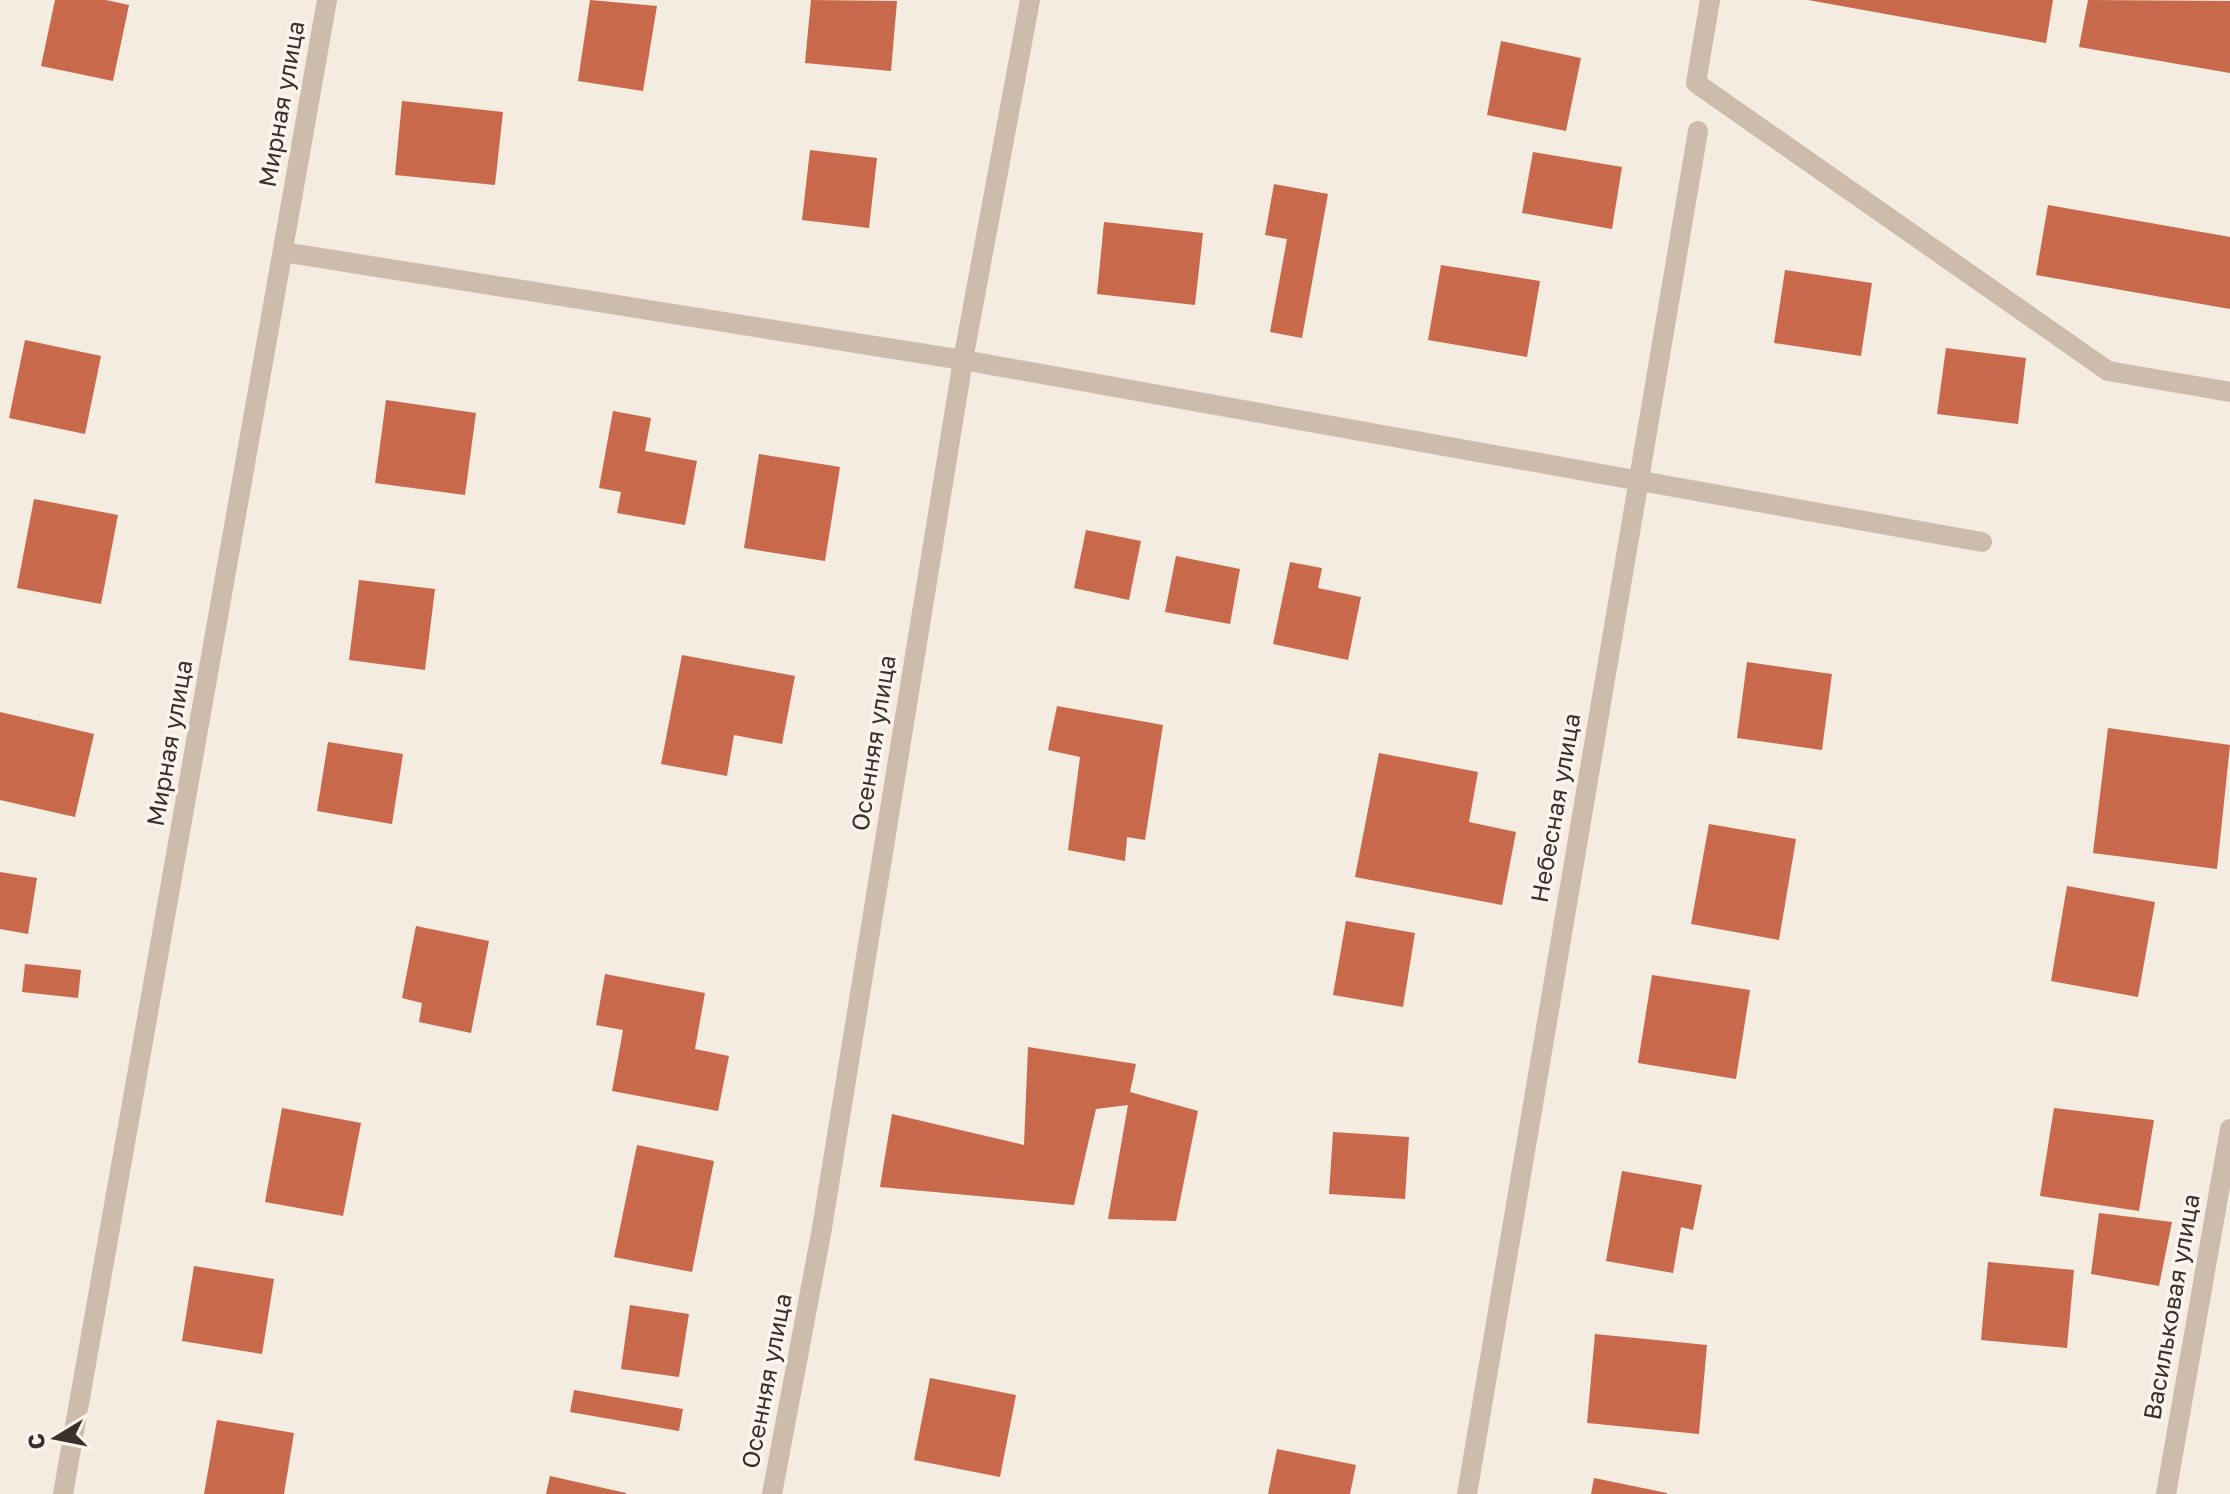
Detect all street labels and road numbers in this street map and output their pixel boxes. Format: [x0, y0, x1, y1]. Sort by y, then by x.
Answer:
street label: Мирная улица [252, 18, 309, 189]
street label: Осенняя улица [844, 653, 901, 833]
street label: Мирная улица [140, 657, 197, 828]
street label: Небесная улица [1524, 711, 1585, 905]
street label: Васильковая улица [2136, 1192, 2205, 1422]
street label: Осенняя улица [734, 1291, 797, 1471]

